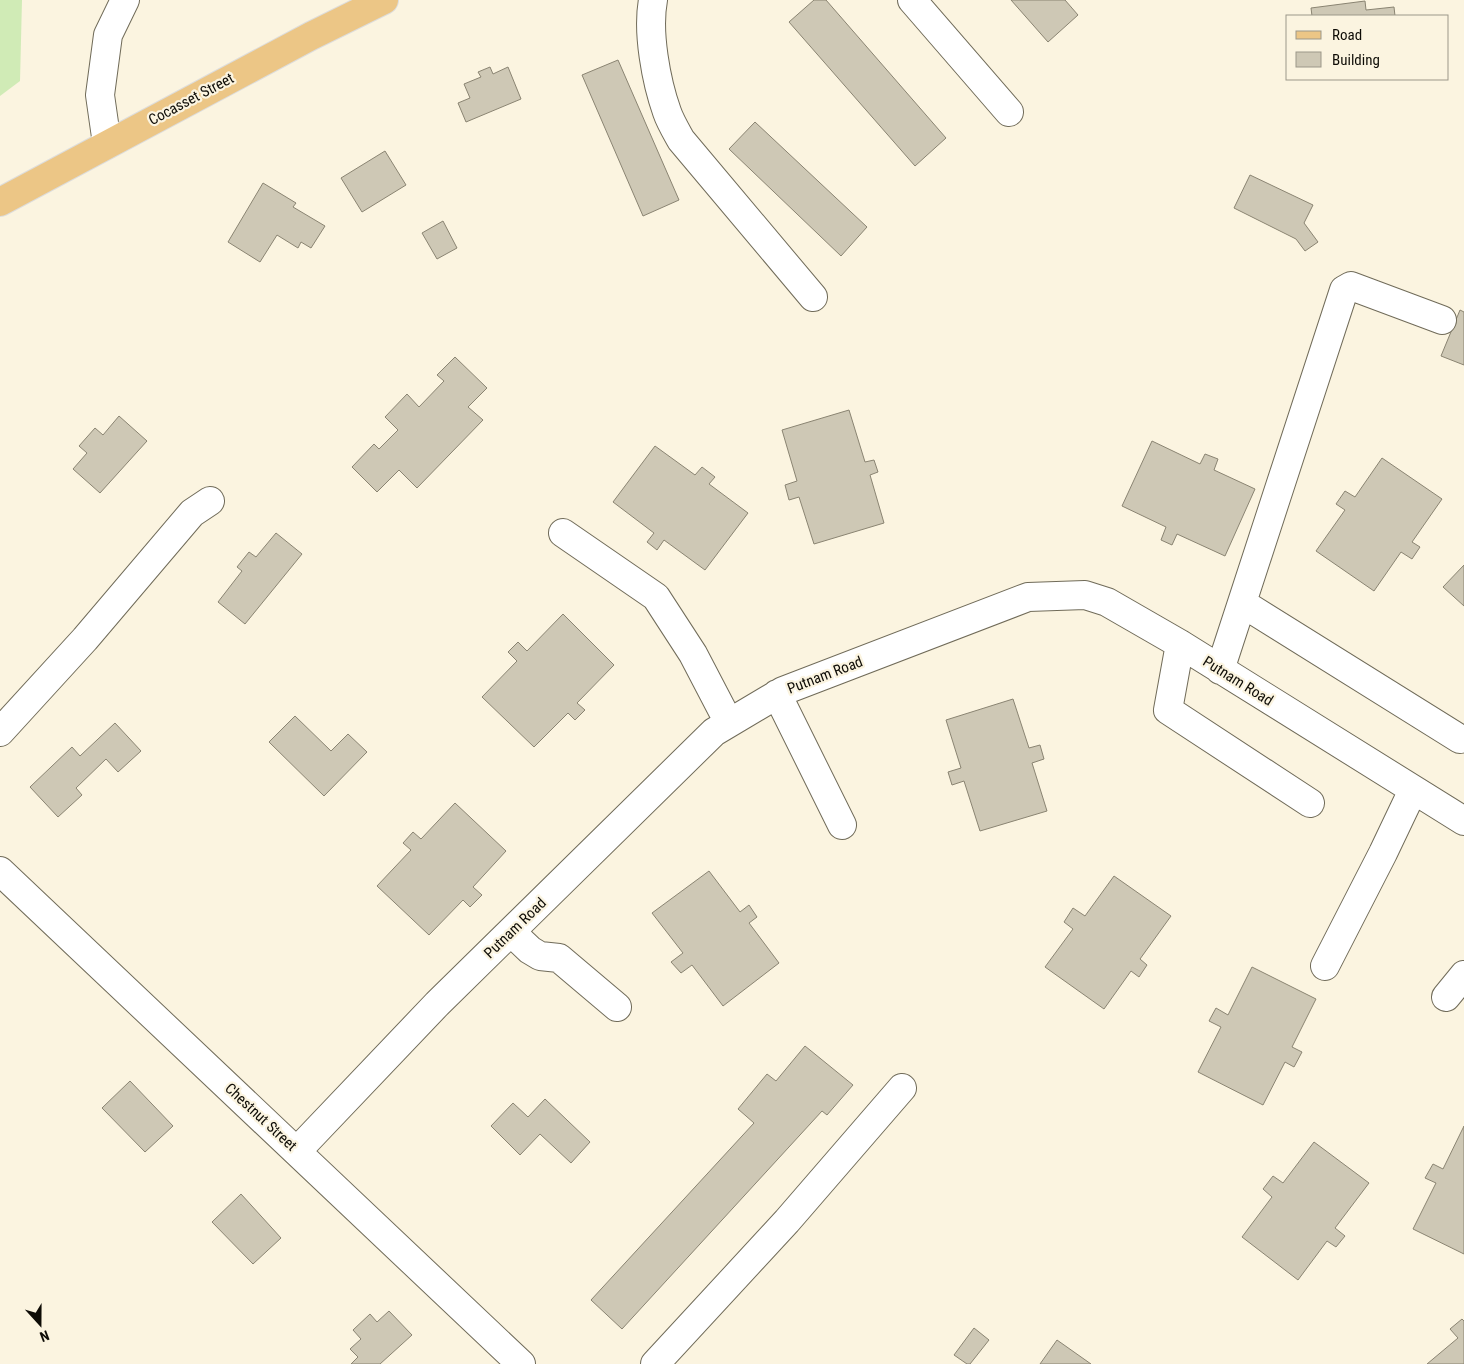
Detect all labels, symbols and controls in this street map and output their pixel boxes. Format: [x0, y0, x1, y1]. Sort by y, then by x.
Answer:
legend [1286, 15, 1449, 80]
text: Road [1332, 26, 1362, 44]
text: Building [1332, 51, 1380, 69]
street label: Cocasset Street [145, 69, 237, 129]
street label: Putnam Road [785, 652, 865, 698]
street label: Putnam Road [1200, 652, 1276, 710]
street label: Putnam Road [480, 894, 550, 962]
street label: Chestnut Street [221, 1079, 301, 1155]
north arrow [15, 1299, 65, 1349]
text: N [38, 1327, 52, 1345]

